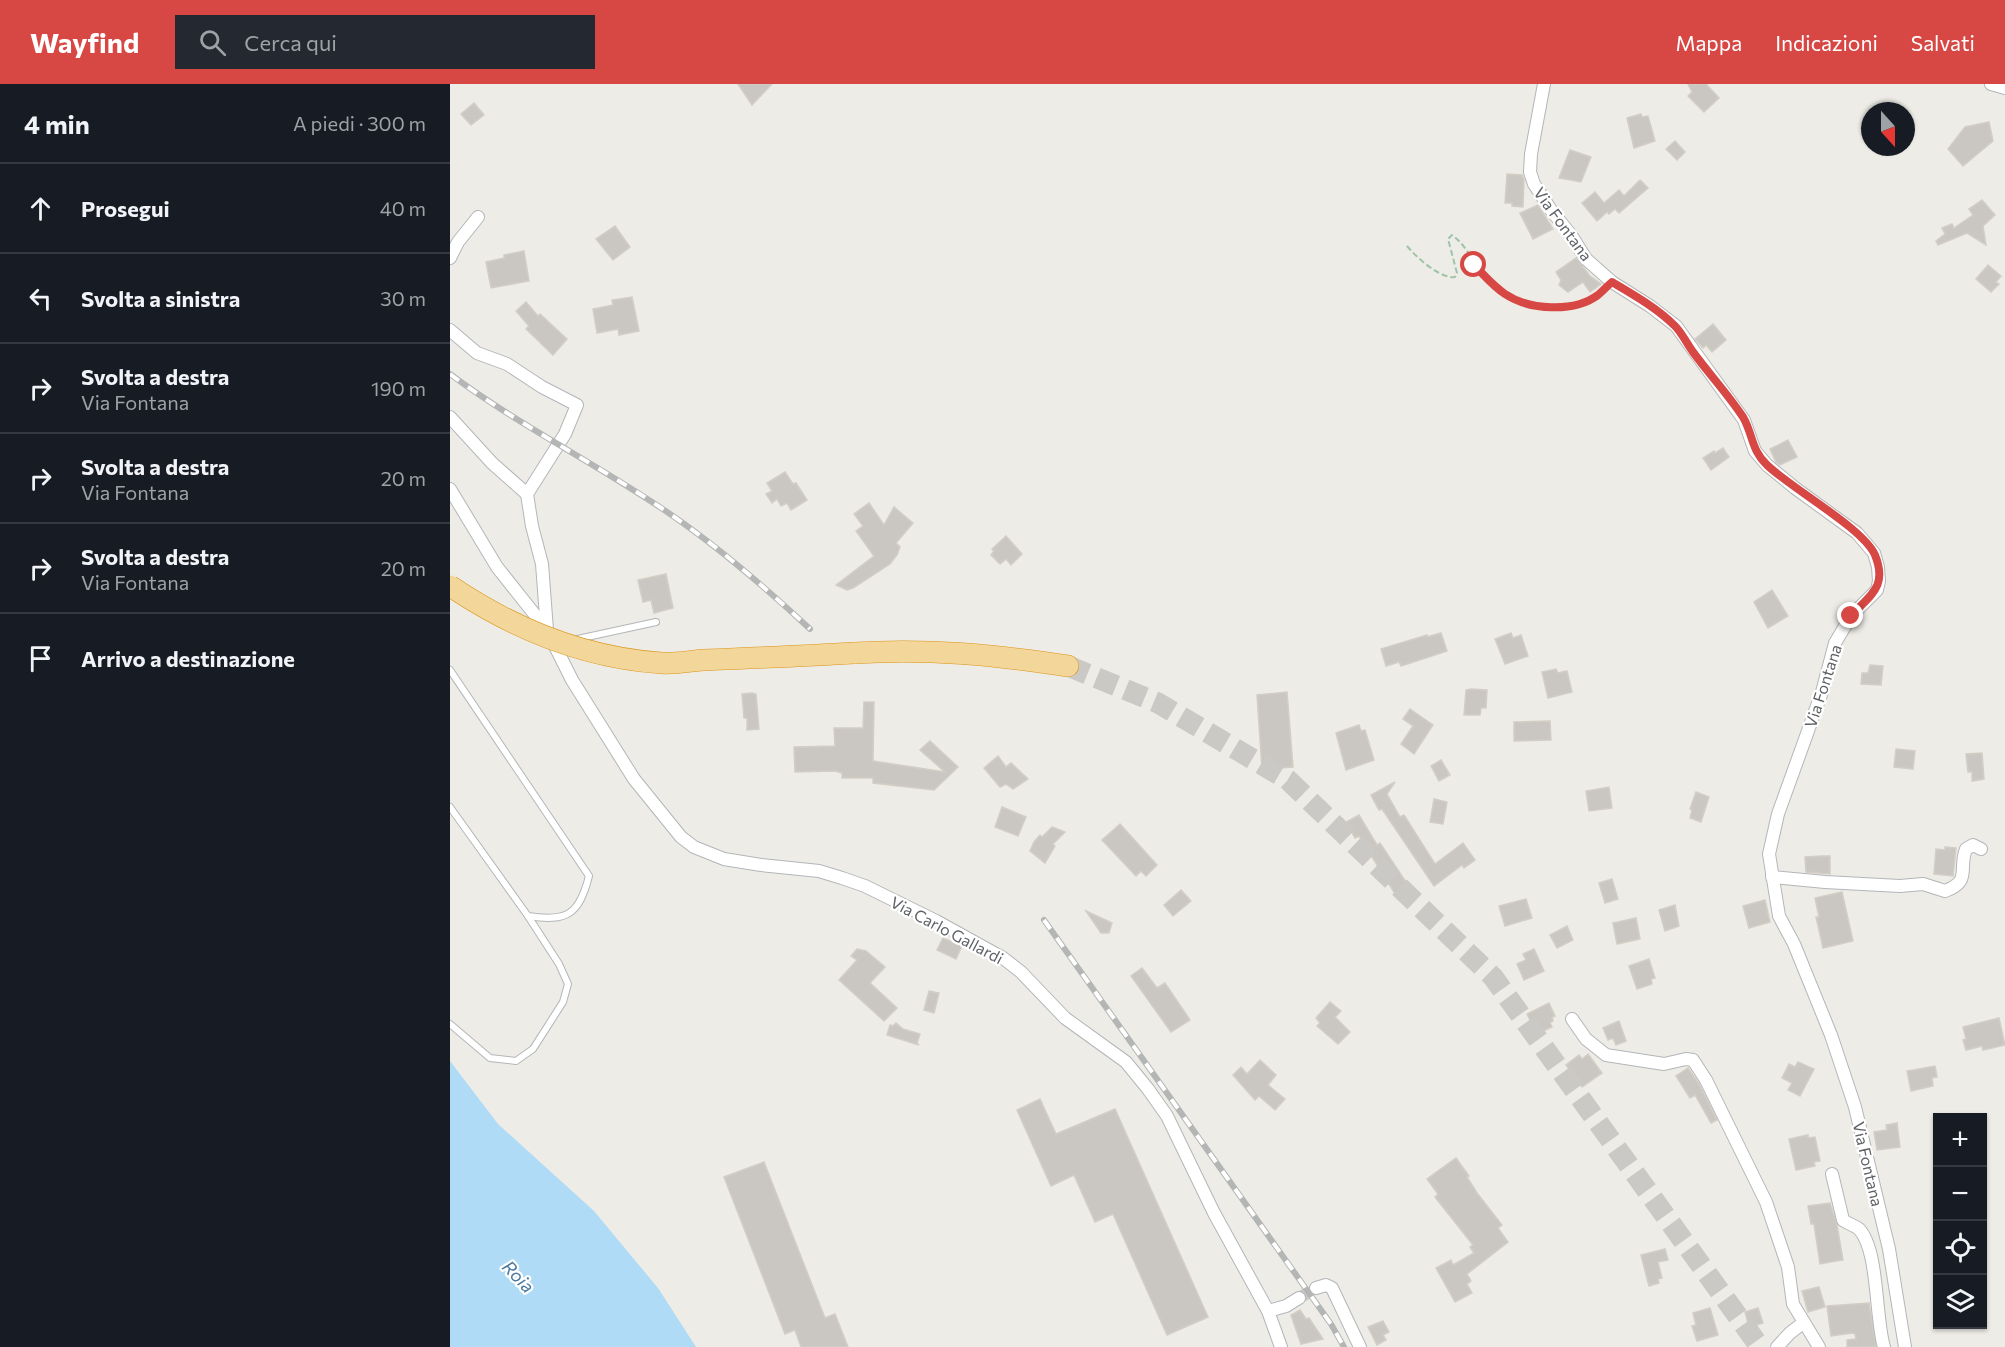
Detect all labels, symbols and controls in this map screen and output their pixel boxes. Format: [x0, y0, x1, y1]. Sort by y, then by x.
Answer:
search box [175, 15, 595, 69]
text: Wayfind [30, 25, 139, 59]
icon: search [196, 26, 229, 59]
text: Cerca qui [244, 29, 337, 56]
text: Mappa [1675, 30, 1742, 55]
text: Indicazioni [1775, 30, 1878, 55]
text: Salvati [1911, 30, 1975, 55]
north arrow [1861, 102, 1915, 156]
text: 4 min [24, 108, 90, 139]
text: A piedi · 300 m [293, 111, 426, 135]
street label: Via Fontana [1530, 183, 1597, 264]
icon: ahead [24, 192, 57, 225]
text: Prosegui [81, 195, 170, 222]
text: 40 m [380, 196, 426, 220]
route start [1460, 251, 1486, 277]
icon: left [24, 282, 57, 315]
text: Svolta a sinistra [81, 285, 240, 312]
text: 30 m [380, 286, 426, 310]
text: Svolta a destra [81, 363, 229, 390]
icon: right [24, 372, 57, 405]
text: 190 m [371, 376, 426, 400]
text: Via Fontana [81, 390, 189, 414]
text: Svolta a destra [81, 453, 229, 480]
icon: right [24, 462, 57, 495]
text: 20 m [381, 466, 426, 490]
text: Via Fontana [81, 480, 189, 504]
text: Svolta a destra [81, 543, 229, 570]
icon: right [24, 552, 57, 585]
text: 20 m [381, 556, 426, 580]
text: Via Fontana [81, 570, 189, 594]
route end [1837, 602, 1863, 628]
icon: arrive [24, 642, 57, 675]
street label: Via Fontana [1800, 642, 1845, 730]
text: Arrivo a destinazione [81, 645, 295, 672]
street label: Via Carlo Gallardi [888, 892, 1007, 967]
map controls [1933, 1113, 1987, 1329]
button: + [1933, 1113, 1987, 1167]
street label: Via Fontana [1849, 1120, 1887, 1208]
button: − [1933, 1167, 1987, 1221]
button: locate [1933, 1221, 1987, 1275]
water label: Roia [498, 1256, 539, 1297]
button: layers [1933, 1275, 1987, 1329]

